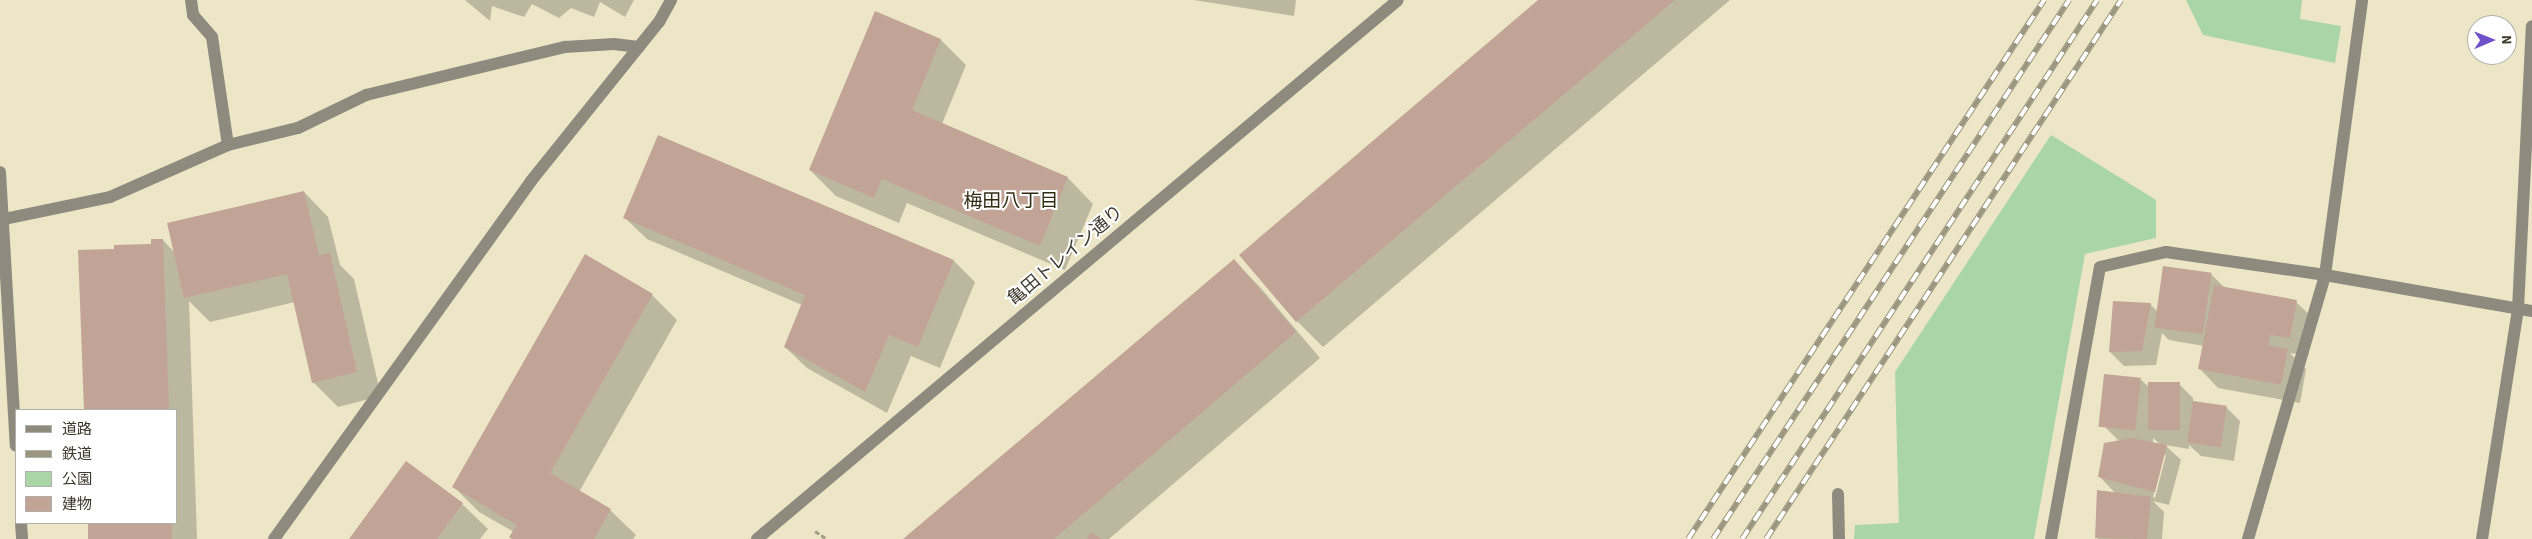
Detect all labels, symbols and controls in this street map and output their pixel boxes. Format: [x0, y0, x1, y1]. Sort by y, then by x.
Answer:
north arrow [2467, 15, 2517, 65]
text: N [2496, 35, 2516, 45]
district label: 梅田八丁目 [964, 191, 1058, 213]
street label: 亀田トレイン通り [1004, 201, 1128, 311]
legend [15, 409, 178, 524]
text: 道路 [62, 419, 92, 440]
text: 鉄道 [62, 444, 92, 465]
text: 公園 [62, 469, 92, 490]
text: 建物 [62, 494, 92, 515]

